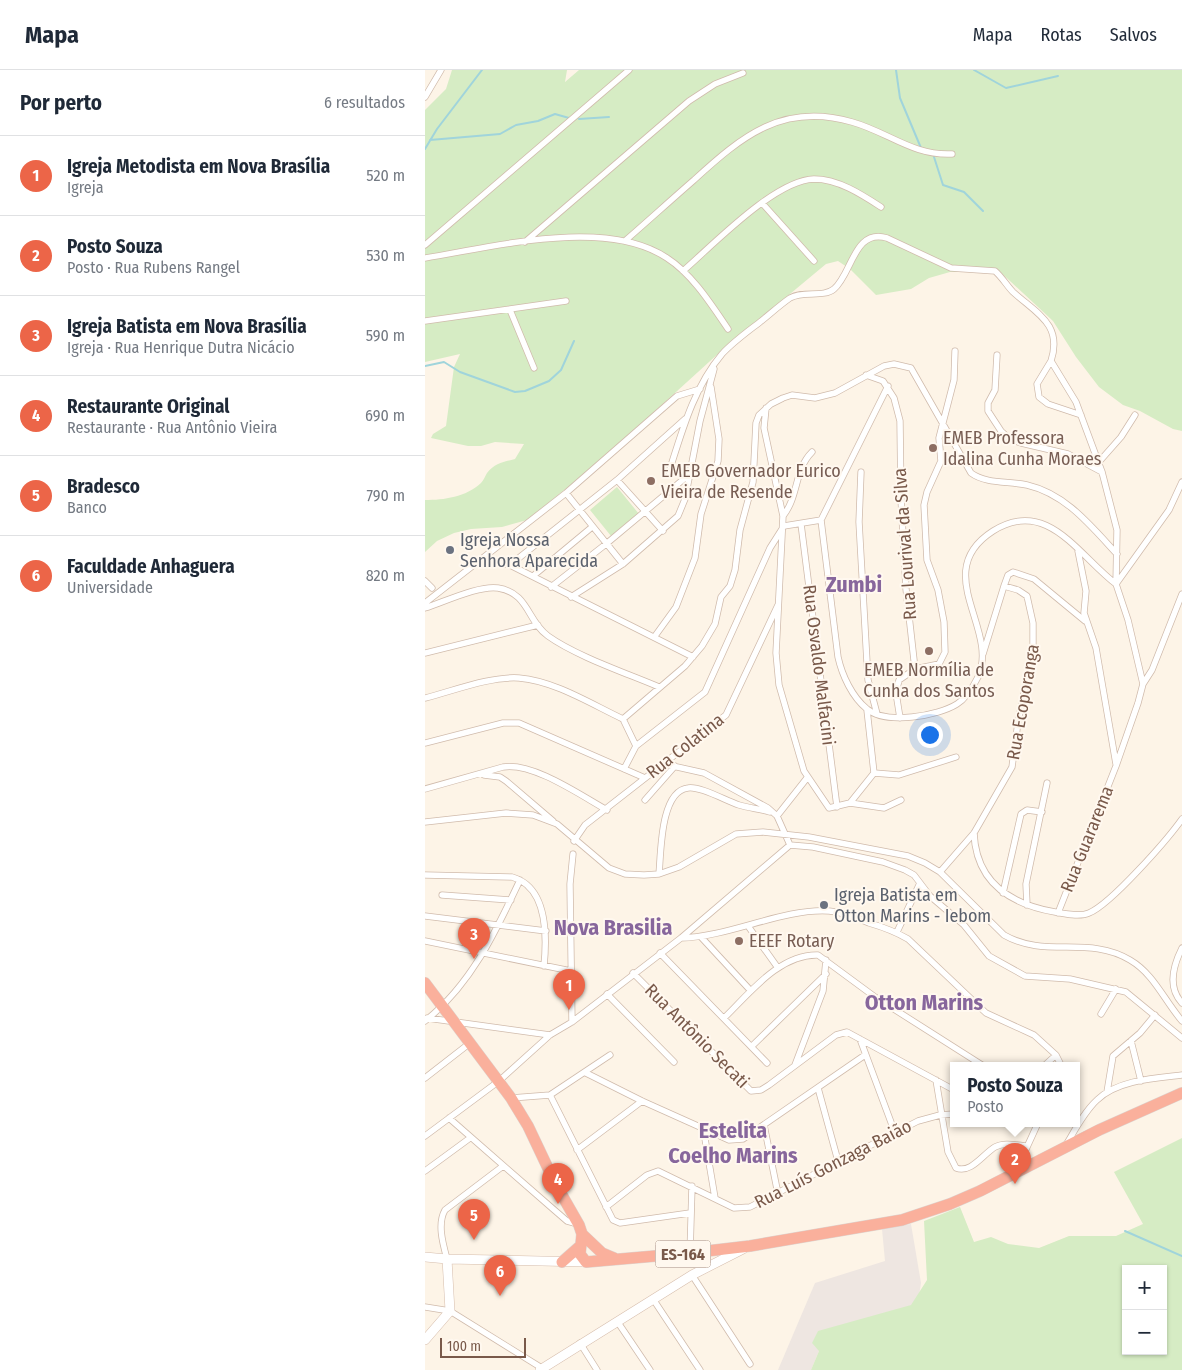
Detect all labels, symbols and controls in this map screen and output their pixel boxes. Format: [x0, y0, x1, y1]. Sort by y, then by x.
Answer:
text: Mapa [25, 21, 79, 49]
text: Mapa [973, 24, 1013, 46]
text: Rotas [1041, 24, 1082, 46]
text: Salvos [1110, 24, 1157, 46]
text: Por perto [20, 90, 102, 116]
text: 6 resultados [324, 93, 405, 112]
text: Igreja Metodista em Nova Brasília [67, 155, 330, 178]
text: 1 [33, 166, 39, 185]
text: 520 m [366, 166, 405, 185]
text: Igreja [67, 178, 104, 197]
text: Posto Souza [67, 235, 163, 258]
text: 2 [32, 246, 40, 265]
text: 530 m [366, 246, 405, 265]
text: Posto · Rua Rubens Rangel [67, 258, 240, 277]
text: Igreja Batista em Nova Brasília [67, 315, 307, 338]
text: 3 [32, 326, 40, 345]
text: 590 m [366, 326, 405, 345]
text: Igreja · Rua Henrique Dutra Nicácio [67, 338, 295, 357]
text: Restaurante Original [67, 395, 230, 418]
text: 4 [32, 406, 40, 425]
text: 690 m [365, 406, 405, 425]
text: Restaurante · Rua Antônio Vieira [67, 418, 277, 437]
place label: EMEB Professora Idalina Cunha Moraes [943, 427, 1102, 470]
marker: EMEB Professora Idalina Cunha Moraes [927, 442, 939, 454]
place label: EMEB Governador Eurico Vieira de Resende [661, 460, 841, 503]
street label: Rua Lourival da Silva [889, 467, 921, 621]
text: Bradesco [67, 475, 140, 498]
marker: EMEB Governador Eurico Vieira de Resende [645, 475, 657, 487]
text: 5 [32, 486, 40, 505]
text: 790 m [367, 486, 405, 505]
text: Banco [67, 498, 107, 517]
place label: Igreja Nossa Senhora Aparecida [460, 529, 598, 572]
marker: Igreja Nossa Senhora Aparecida [444, 544, 456, 556]
text: Faculdade Anhaguera [67, 555, 235, 578]
text: 6 [32, 566, 40, 585]
text: 820 m [366, 566, 405, 585]
district label: Zumbi [826, 571, 882, 598]
text: Universidade [67, 578, 153, 597]
street label: Rua Osvaldo Malfacini [798, 583, 840, 747]
street label: Rua Ecoporanga [1002, 642, 1044, 762]
marker: EMEB Normília de Cunha dos Santos [923, 645, 935, 657]
place label: EMEB Normília de Cunha dos Santos [863, 659, 995, 702]
street label: Rua Colatina [642, 709, 728, 783]
your location [917, 722, 943, 748]
street label: Rua Guararema [1056, 782, 1118, 895]
place label: Igreja Batista em Otton Marins - Iebom [834, 884, 991, 927]
marker: Igreja Batista em Otton Marins - Iebom [818, 899, 830, 911]
district label: Nova Brasilia [554, 914, 672, 941]
pin: 3 [458, 918, 490, 959]
place label: EEEF Rotary [749, 930, 834, 952]
marker: EEEF Rotary [733, 935, 745, 947]
pin: 1 [553, 969, 585, 1010]
street label: Rua Antônio Secati [640, 979, 754, 1093]
district label: Otton Marins [865, 989, 984, 1016]
popup [950, 1062, 1080, 1127]
text: Posto Souza [967, 1074, 1063, 1097]
text: Posto [967, 1097, 1004, 1116]
street label: Rua Luís Gonzaga Baião [751, 1115, 915, 1213]
district label: Estelita Coelho Marins [668, 1117, 798, 1169]
pin: 2 [999, 1143, 1031, 1184]
pin: 4 [542, 1163, 574, 1204]
pin: 5 [458, 1199, 490, 1240]
road number: ES-164 [655, 1240, 711, 1268]
pin: 6 [484, 1255, 516, 1296]
map controls [1122, 1265, 1167, 1355]
button: + [1122, 1265, 1167, 1310]
button: − [1122, 1310, 1167, 1355]
scale bar [440, 1335, 526, 1358]
text: 100 m [447, 1338, 481, 1355]

